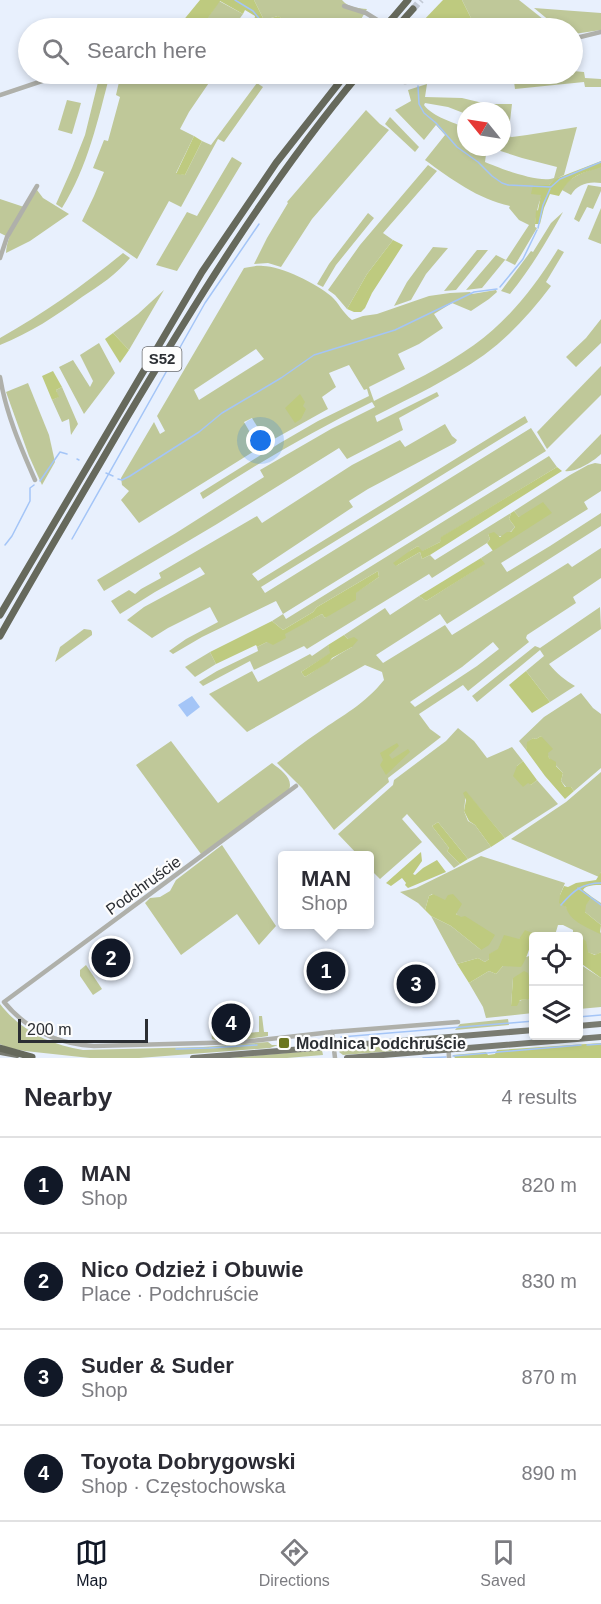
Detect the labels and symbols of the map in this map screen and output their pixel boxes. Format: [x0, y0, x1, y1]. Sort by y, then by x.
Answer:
north arrow [457, 102, 511, 156]
road number: S52 [142, 347, 182, 371]
your location [246, 426, 275, 455]
street label: Podchruście [103, 853, 184, 918]
pin: 2 [92, 936, 130, 980]
pin: 1 [306, 948, 346, 994]
pin: 3 [396, 962, 436, 1006]
pin: 4 [212, 1000, 250, 1046]
scale bar [18, 1016, 148, 1044]
place label: Modlnica Podchruście [296, 1035, 466, 1052]
marker: Modlnica Podchruście [277, 1036, 291, 1050]

